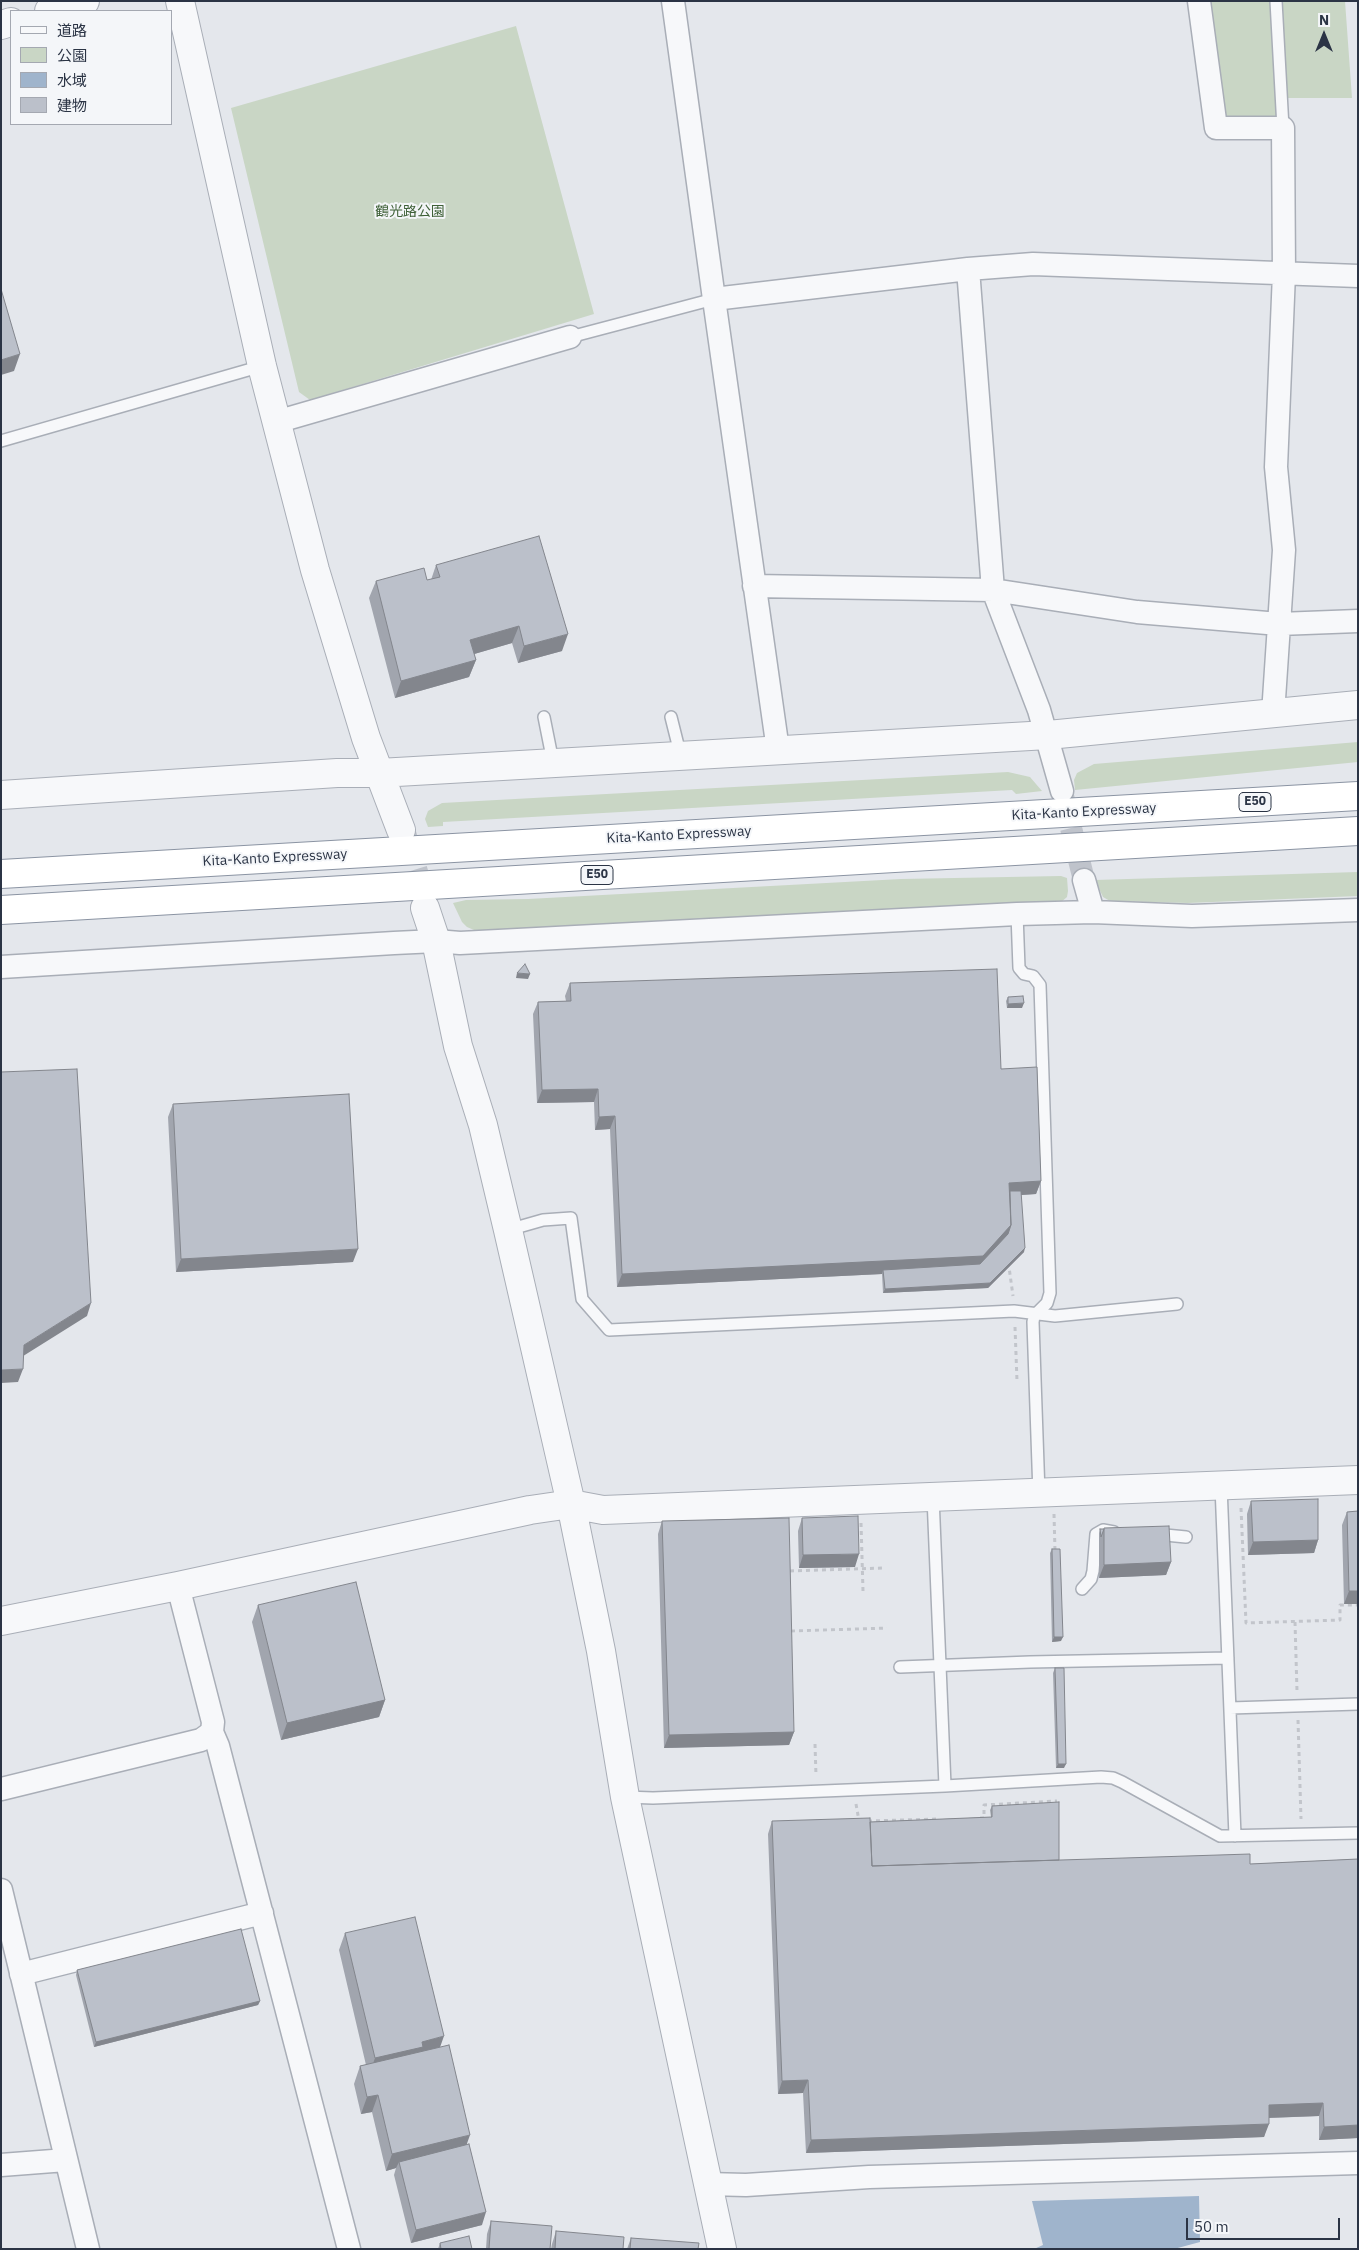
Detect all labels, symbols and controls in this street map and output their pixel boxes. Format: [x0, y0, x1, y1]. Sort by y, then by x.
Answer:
legend [10, 10, 172, 125]
north arrow [1299, 10, 1349, 60]
text: N [1319, 11, 1329, 29]
text: 道路 [57, 21, 87, 40]
text: 公園 [57, 46, 87, 65]
text: 水域 [57, 71, 87, 90]
text: 建物 [57, 96, 87, 115]
park label: 鶴光路公園 [375, 204, 445, 220]
road number: E50 [1239, 792, 1271, 812]
street label: Kita-Kanto Expressway [1011, 800, 1157, 824]
street label: Kita-Kanto Expressway [606, 823, 752, 847]
street label: Kita-Kanto Expressway [202, 846, 348, 870]
road number: E50 [581, 866, 613, 884]
scale bar [1189, 2208, 1343, 2240]
text: 50 m [1194, 2217, 1229, 2236]

